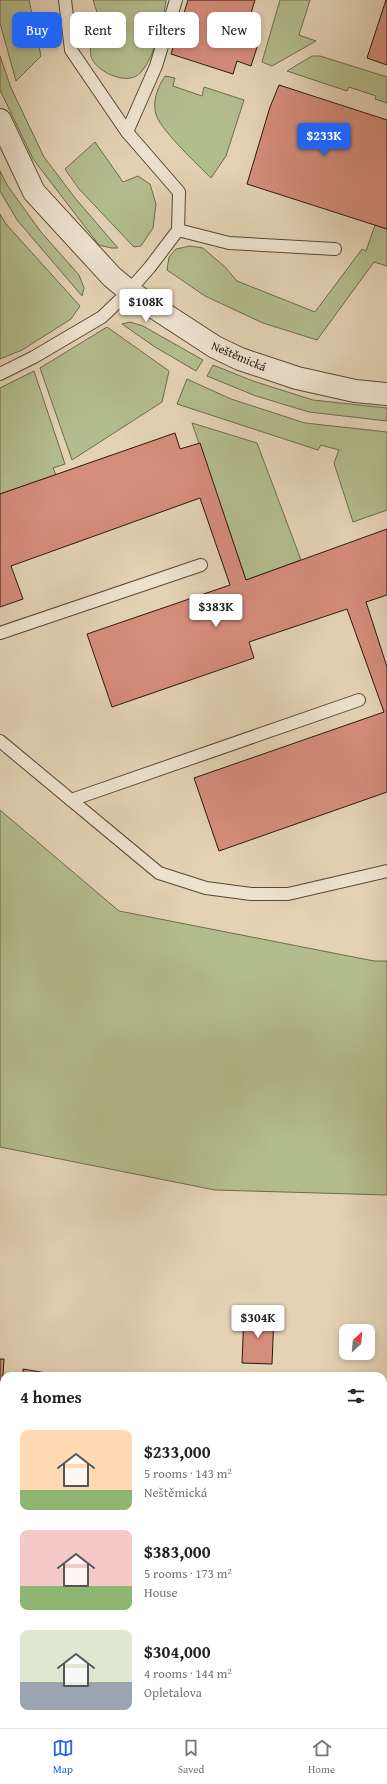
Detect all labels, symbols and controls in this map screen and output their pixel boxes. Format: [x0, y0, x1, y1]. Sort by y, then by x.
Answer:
chip: Buy [12, 12, 62, 48]
chip: Rent [70, 12, 126, 48]
chip: Filters [134, 12, 199, 48]
chip: New [207, 12, 261, 48]
pin: $233K [296, 123, 352, 157]
text: $233K [306, 126, 342, 145]
pin: $108K [118, 289, 174, 323]
text: $108K [128, 292, 164, 311]
street label: Neštěmická [209, 337, 269, 375]
pin: $383K [188, 594, 244, 628]
text: $383K [198, 597, 234, 616]
pin: $304K [230, 1305, 286, 1339]
text: $304K [240, 1308, 276, 1327]
north arrow [339, 1324, 375, 1360]
map controls [339, 1324, 375, 1360]
text: 4 homes [20, 1384, 82, 1409]
icon: filters [345, 1385, 367, 1407]
text: $233,000 [144, 1439, 210, 1464]
icon: home [52, 1446, 100, 1494]
text: 5 rooms · 143 m² [144, 1464, 232, 1483]
text: Neštěmická [144, 1483, 207, 1502]
text: $383,000 [144, 1539, 210, 1564]
icon: home [52, 1546, 100, 1594]
text: 5 rooms · 173 m² [144, 1564, 232, 1583]
text: House [144, 1583, 178, 1602]
text: $304,000 [144, 1639, 210, 1664]
icon: home [52, 1646, 100, 1694]
text: 4 rooms · 144 m² [144, 1664, 232, 1683]
text: Opletalova [144, 1683, 202, 1702]
tab: Map [52, 1737, 74, 1777]
tab: Saved [178, 1737, 204, 1777]
tab: Home [308, 1737, 335, 1777]

